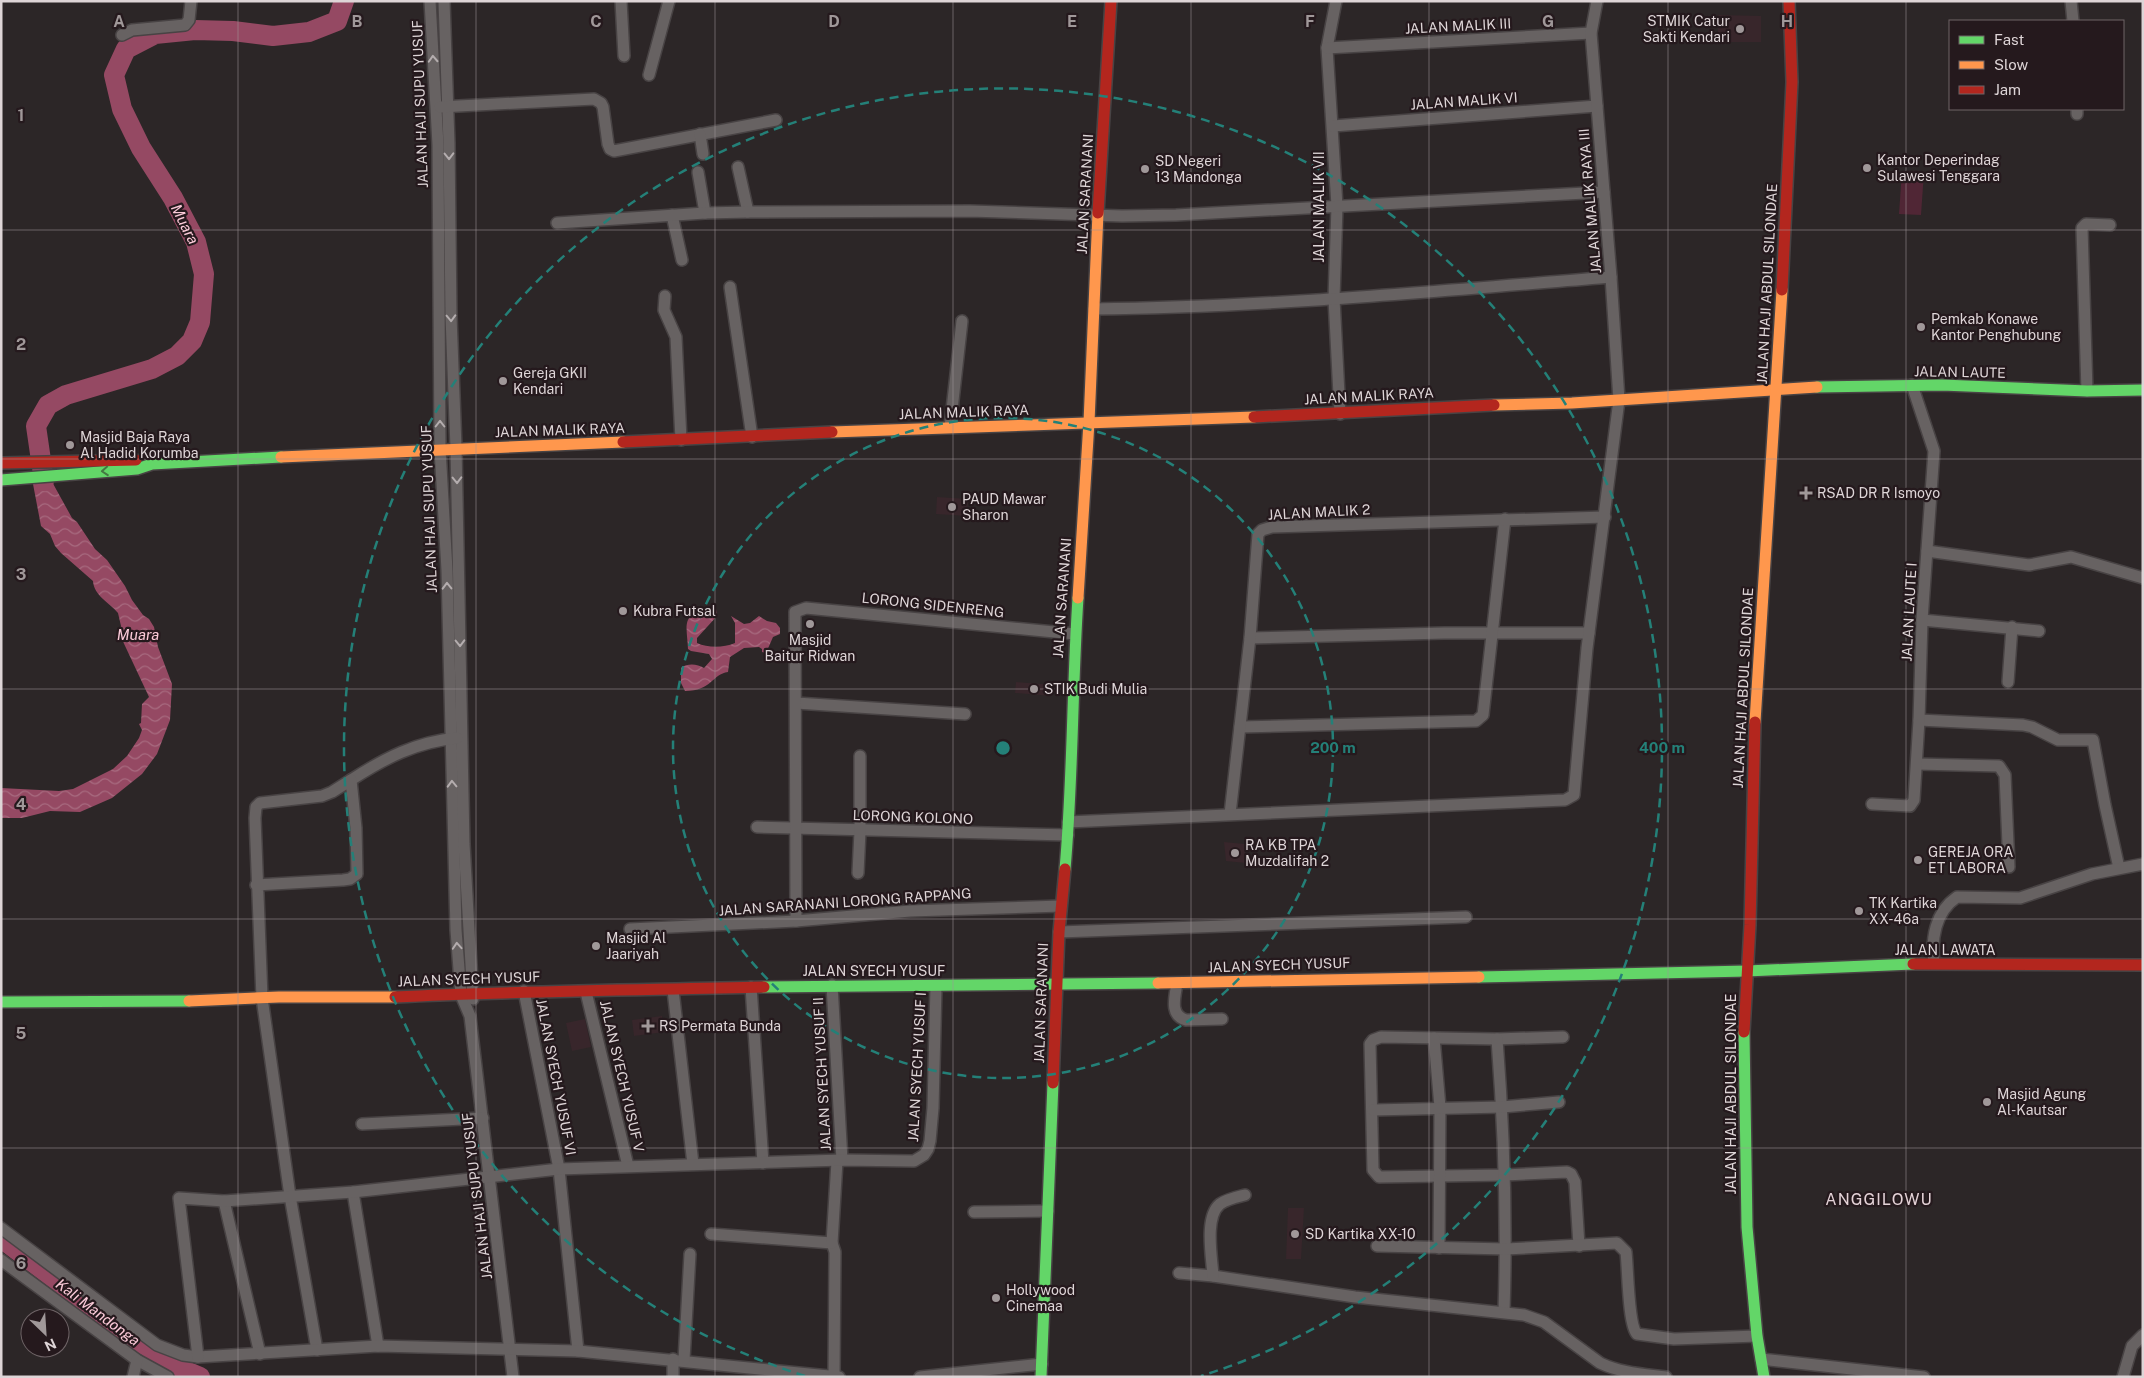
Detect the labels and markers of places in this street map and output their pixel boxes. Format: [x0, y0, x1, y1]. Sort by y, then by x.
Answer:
place label: STMIK Catur Sakti Kendari [1643, 13, 1730, 45]
marker: STMIK Catur Sakti Kendari [1734, 23, 1746, 35]
place label: Kantor Deperindag Sulawesi Tenggara [1877, 152, 2000, 184]
place label: SD Negeri 13 Mandonga [1155, 153, 1242, 185]
marker: Kantor Deperindag Sulawesi Tenggara [1861, 162, 1873, 174]
marker: SD Negeri 13 Mandonga [1139, 163, 1151, 175]
place label: Pemkab Konawe Kantor Penghubung [1931, 311, 2061, 343]
marker: Pemkab Konawe Kantor Penghubung [1915, 321, 1927, 333]
place label: Gereja GKII Kendari [513, 365, 587, 397]
marker: Gereja GKII Kendari [497, 375, 509, 387]
place label: Masjid Baja Raya Al Hadid Korumba [80, 429, 199, 461]
marker: Masjid Baja Raya Al Hadid Korumba [64, 439, 76, 451]
place label: RSAD DR R Ismoyo [1817, 485, 1940, 501]
marker: RSAD DR R Ismoyo [1799, 486, 1813, 500]
place label: PAUD Mawar Sharon [962, 491, 1046, 523]
marker: PAUD Mawar Sharon [946, 501, 958, 513]
place label: Kubra Futsal [633, 603, 716, 619]
marker: Kubra Futsal [617, 605, 629, 617]
marker: Masjid Baitur Ridwan [804, 618, 816, 630]
place label: Masjid Baitur Ridwan [765, 632, 855, 664]
place label: STIK Budi Mulia [1044, 681, 1147, 697]
marker: STIK Budi Mulia [1028, 683, 1040, 695]
centre of rings [994, 739, 1012, 757]
place label: RA KB TPA Muzdalifah 2 [1245, 837, 1329, 869]
place label: GEREJA ORA ET LABORA [1928, 844, 2014, 876]
marker: RA KB TPA Muzdalifah 2 [1229, 847, 1241, 859]
marker: GEREJA ORA ET LABORA [1912, 854, 1924, 866]
place label: TK Kartika XX-46a [1869, 895, 1937, 927]
marker: TK Kartika XX-46a [1853, 905, 1865, 917]
place label: Masjid Al Jaariyah [606, 930, 666, 962]
marker: Masjid Al Jaariyah [590, 940, 602, 952]
place label: RS Permata Bunda [659, 1018, 781, 1034]
marker: RS Permata Bunda [641, 1019, 655, 1033]
place label: Masjid Agung Al-Kautsar [1997, 1086, 2087, 1118]
marker: Masjid Agung Al-Kautsar [1981, 1096, 1993, 1108]
place label: SD Kartika XX-10 [1305, 1226, 1416, 1242]
marker: SD Kartika XX-10 [1289, 1228, 1301, 1240]
place label: Hollywood Cinemaa [1006, 1282, 1075, 1314]
marker: Hollywood Cinemaa [990, 1292, 1002, 1304]

